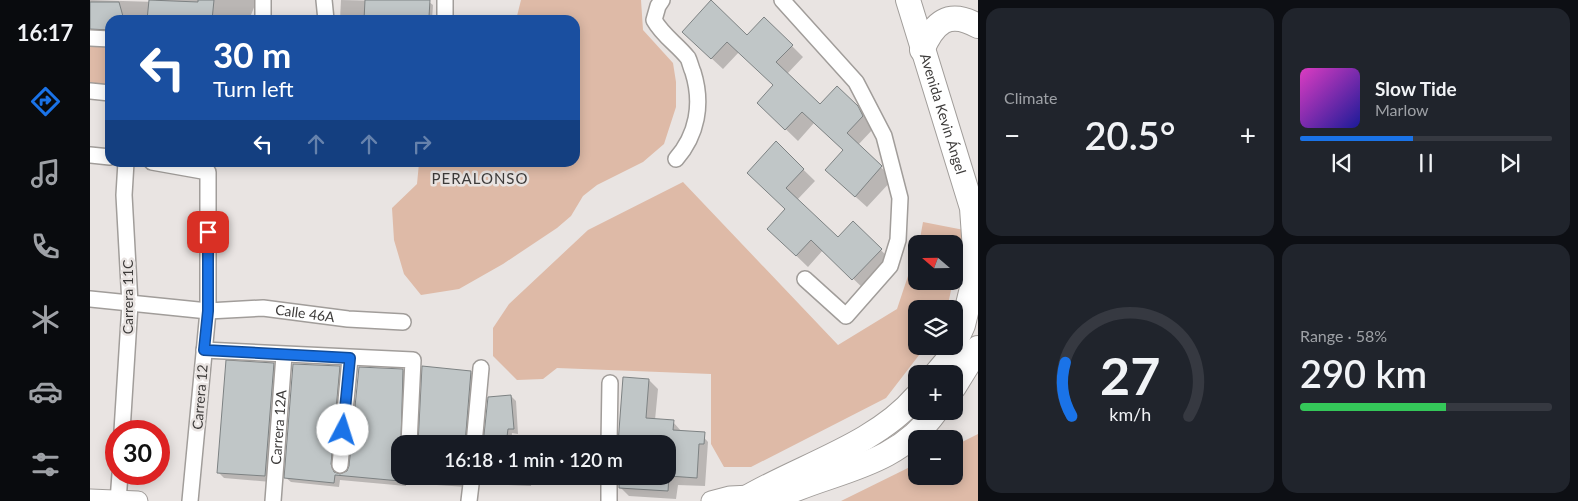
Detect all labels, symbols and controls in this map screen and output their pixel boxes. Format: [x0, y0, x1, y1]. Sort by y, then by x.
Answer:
text: 16:17 [17, 19, 73, 46]
text: 30 m [213, 33, 291, 75]
icon: left [130, 35, 195, 100]
street label: Avenida Kevin Ángel [917, 51, 970, 176]
text: Turn left [213, 75, 294, 102]
text: Slow Tide [1375, 77, 1457, 100]
icon: directions [28, 84, 63, 119]
text: Climate [1004, 88, 1057, 107]
text: Marlow [1375, 100, 1429, 119]
text: 20.5° [1085, 112, 1175, 158]
text: − [1004, 118, 1020, 152]
text: + [1240, 118, 1256, 152]
icon: left [249, 130, 277, 158]
icon: ahead [302, 130, 330, 158]
icon: ahead [355, 130, 383, 158]
icon: right [408, 130, 436, 158]
icon: previous [1328, 149, 1356, 177]
icon: pause [1412, 149, 1440, 177]
icon: next [1496, 149, 1524, 177]
icon: music [28, 156, 63, 191]
district label: PERALONSO [431, 169, 529, 187]
pin [187, 211, 229, 253]
icon: arrive [194, 218, 222, 246]
icon: phone [28, 229, 63, 264]
north arrow [908, 235, 962, 290]
map controls [908, 235, 963, 485]
street label: Carrera 11C [119, 259, 136, 334]
button: layers [908, 300, 963, 355]
street label: Calle 46A [274, 301, 336, 325]
icon: climate [28, 302, 63, 337]
text: Range · 58% [1300, 326, 1387, 345]
text: 27 [1100, 344, 1160, 406]
text: 290 km [1300, 350, 1427, 396]
street label: Carrera 12 [188, 364, 211, 430]
button: + [908, 365, 963, 420]
icon: car [28, 374, 63, 409]
street label: Carrera 12A [267, 389, 289, 465]
position arrow [316, 403, 368, 455]
text: km/h [1109, 403, 1151, 425]
speed limit sign: 30 [105, 420, 170, 485]
button: − [908, 430, 963, 485]
icon: filters [28, 447, 63, 482]
text: 16:18 · 1 min · 120 m [444, 448, 623, 471]

